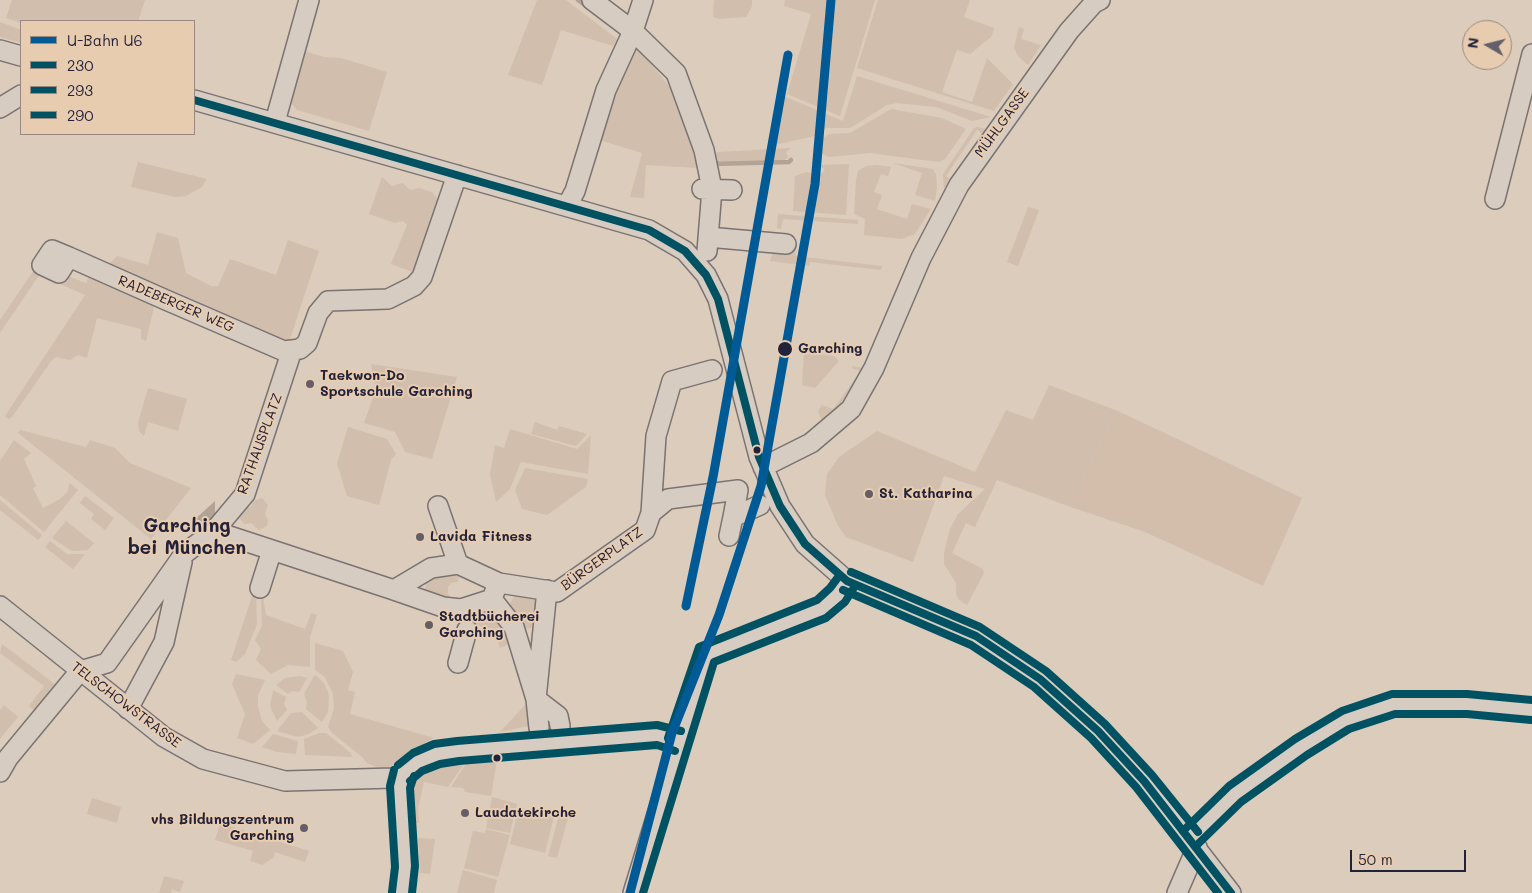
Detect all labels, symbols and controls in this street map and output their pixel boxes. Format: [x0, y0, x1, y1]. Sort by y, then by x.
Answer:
legend [20, 20, 195, 135]
north arrow [1462, 20, 1512, 70]
text: U-Bahn U6 [67, 30, 143, 50]
text: N [1462, 36, 1483, 50]
text: 230 [67, 55, 93, 75]
text: 293 [67, 80, 93, 100]
street label: MÜHLGASSE [971, 85, 1033, 161]
text: 290 [67, 105, 93, 125]
street label: RADEBERGER WEG [115, 272, 237, 336]
marker: Garching [776, 340, 794, 358]
place label: Garching [798, 341, 862, 357]
place label: Taekwon-Do Sportschule Garching [320, 368, 473, 401]
marker: Taekwon-Do Sportschule Garching [304, 378, 316, 390]
street label: RATHAUSPLATZ [234, 391, 286, 497]
unlabelled marker [752, 445, 762, 455]
place label: St. Katharina [879, 486, 973, 502]
marker: St. Katharina [863, 488, 875, 500]
district label: Garching bei München [128, 515, 246, 559]
street label: BÜRGERPLATZ [558, 524, 646, 594]
place label: Lavida Fitness [430, 529, 532, 545]
marker: Lavida Fitness [414, 531, 426, 543]
place label: Stadtbücherei Garching [439, 609, 540, 642]
marker: Stadtbücherei Garching [423, 619, 435, 631]
street label: TELSCHOWSTRASSE [68, 658, 184, 752]
unlabelled marker [492, 753, 502, 763]
place label: Laudatekirche [475, 805, 576, 821]
marker: Laudatekirche [459, 807, 471, 819]
place label: vhs Bildungszentrum Garching [151, 812, 294, 844]
marker: vhs Bildungszentrum Garching [298, 822, 310, 834]
scale bar [1352, 840, 1468, 872]
text: 50 m [1358, 849, 1393, 869]

